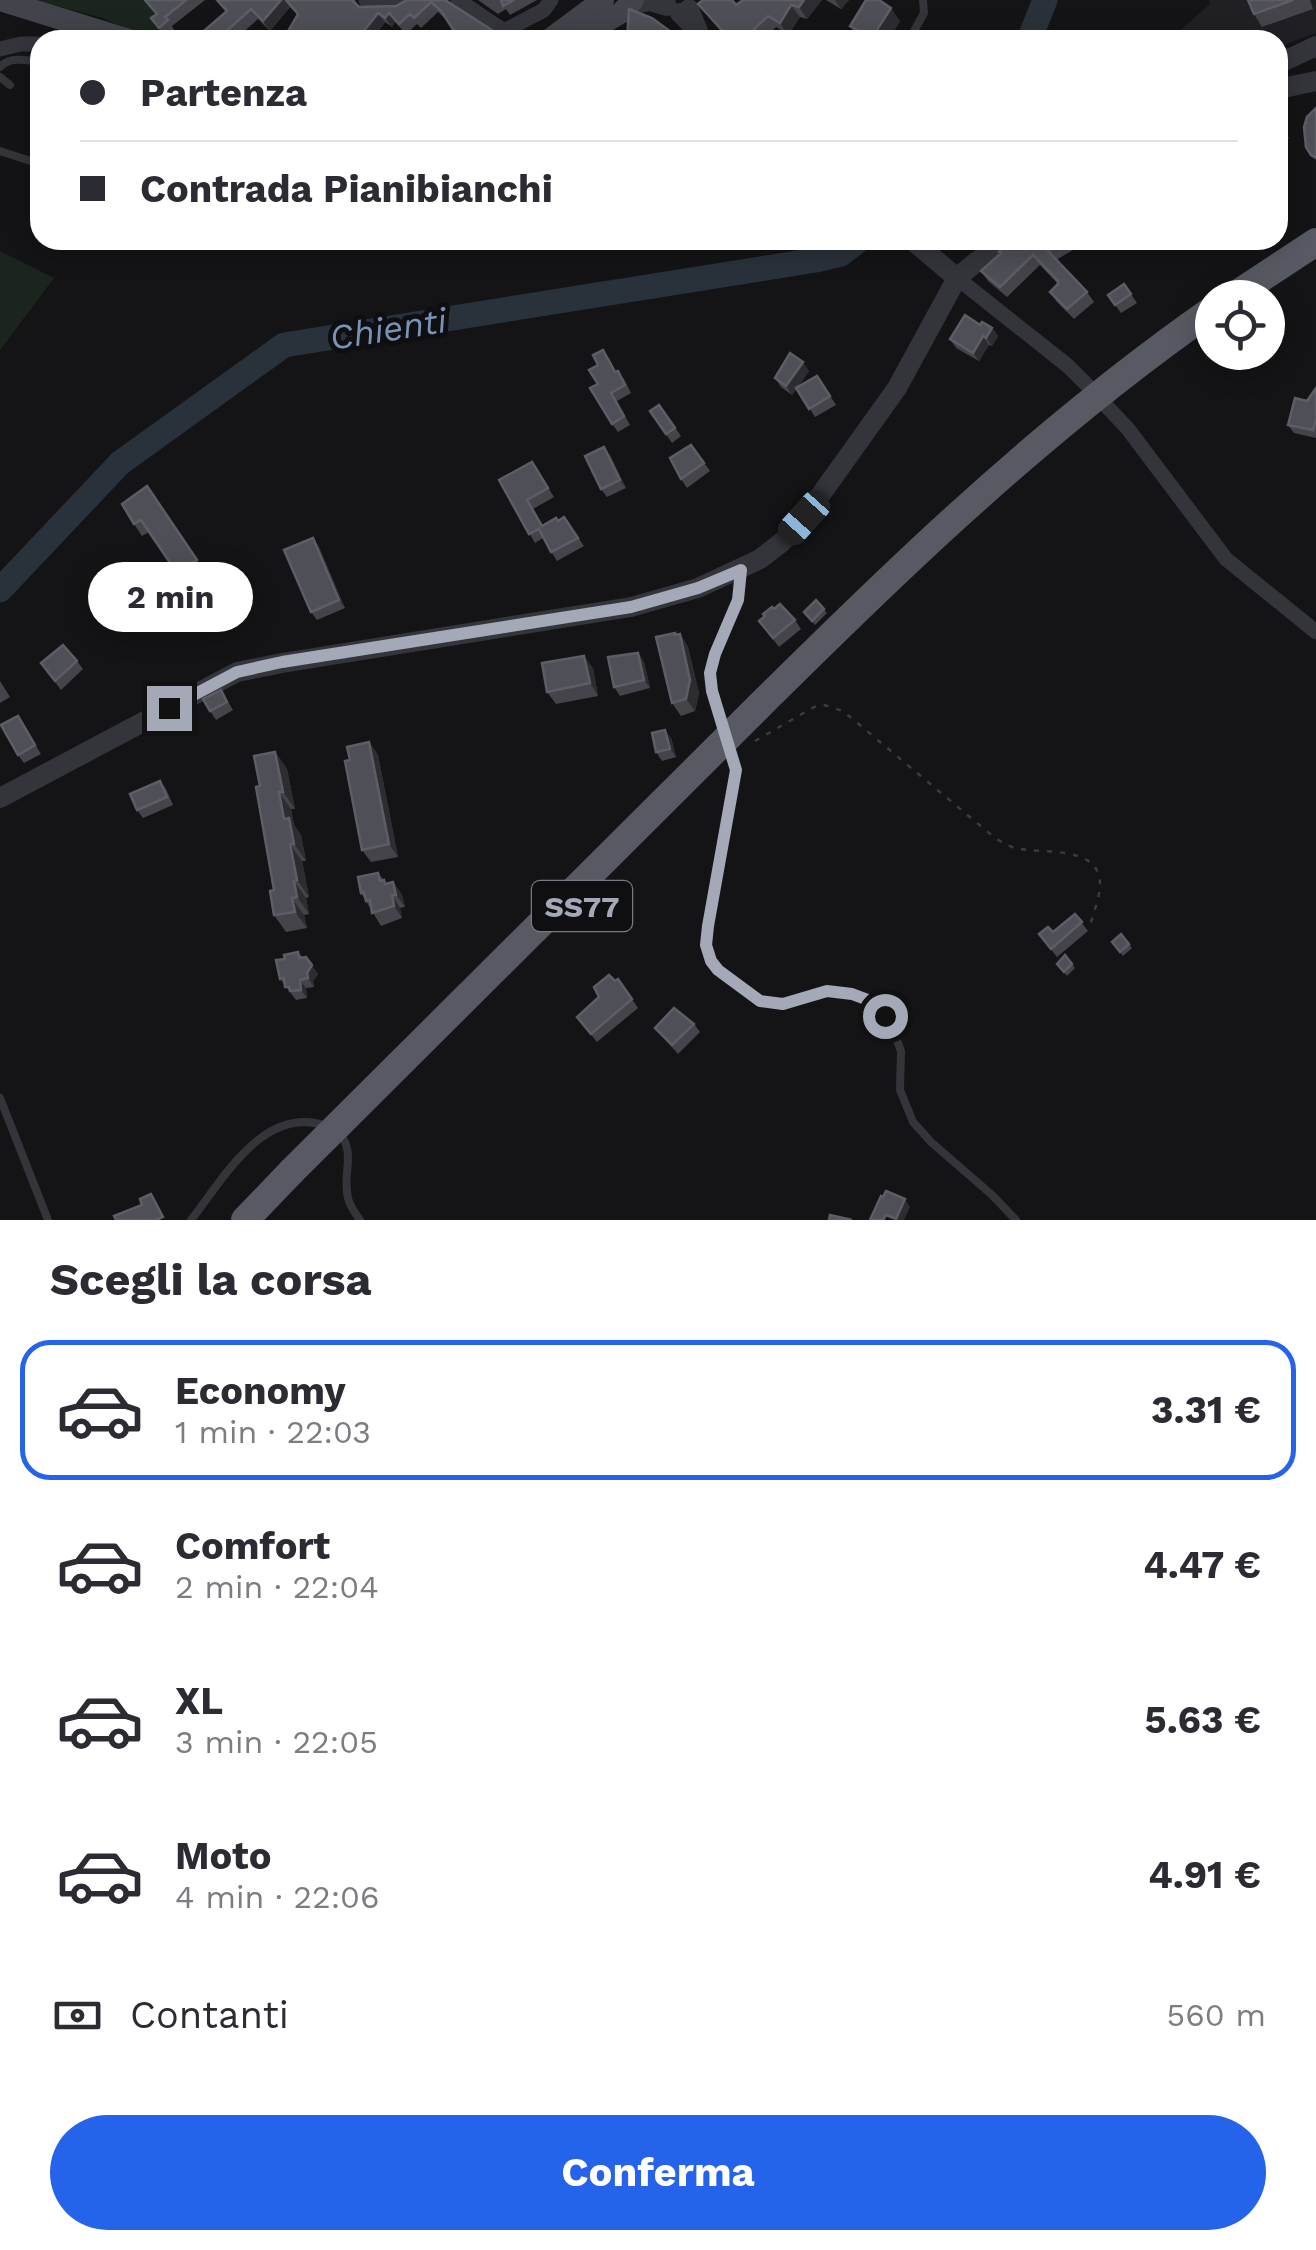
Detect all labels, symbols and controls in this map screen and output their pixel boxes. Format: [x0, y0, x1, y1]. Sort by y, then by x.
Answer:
text: Partenza [140, 71, 307, 115]
text: Contrada Pianibianchi [140, 167, 553, 211]
map controls [1195, 280, 1285, 370]
button: locate [1195, 280, 1285, 370]
water label: Chienti [327, 299, 450, 359]
car [773, 486, 835, 550]
callout: 2 min [86, 563, 252, 633]
text: 2 min [127, 578, 214, 616]
route end [147, 686, 192, 731]
road number: SS77 [532, 881, 632, 931]
route start [863, 994, 908, 1039]
text: Scegli la corsa [50, 1253, 372, 1306]
icon: car [55, 1365, 145, 1455]
text: Economy [175, 1369, 346, 1413]
text: 3.31 € [1151, 1388, 1261, 1432]
text: 1 min · 22:03 [175, 1413, 371, 1451]
icon: car [55, 1520, 145, 1610]
text: Comfort [175, 1524, 330, 1568]
text: 4.47 € [1143, 1543, 1261, 1587]
text: 2 min · 22:04 [175, 1568, 379, 1606]
icon: car [55, 1675, 145, 1765]
text: XL [175, 1679, 223, 1723]
text: 5.63 € [1145, 1698, 1261, 1742]
text: 3 min · 22:05 [175, 1723, 378, 1761]
icon: car [55, 1830, 145, 1920]
text: Moto [175, 1834, 271, 1878]
text: 4.91 € [1148, 1853, 1261, 1897]
text: 4 min · 22:06 [175, 1878, 379, 1916]
icon: cash [50, 1988, 105, 2043]
text: Contanti [130, 1993, 289, 2037]
text: 560 m [1167, 1996, 1266, 2034]
button: Conferma [50, 2115, 1266, 2230]

